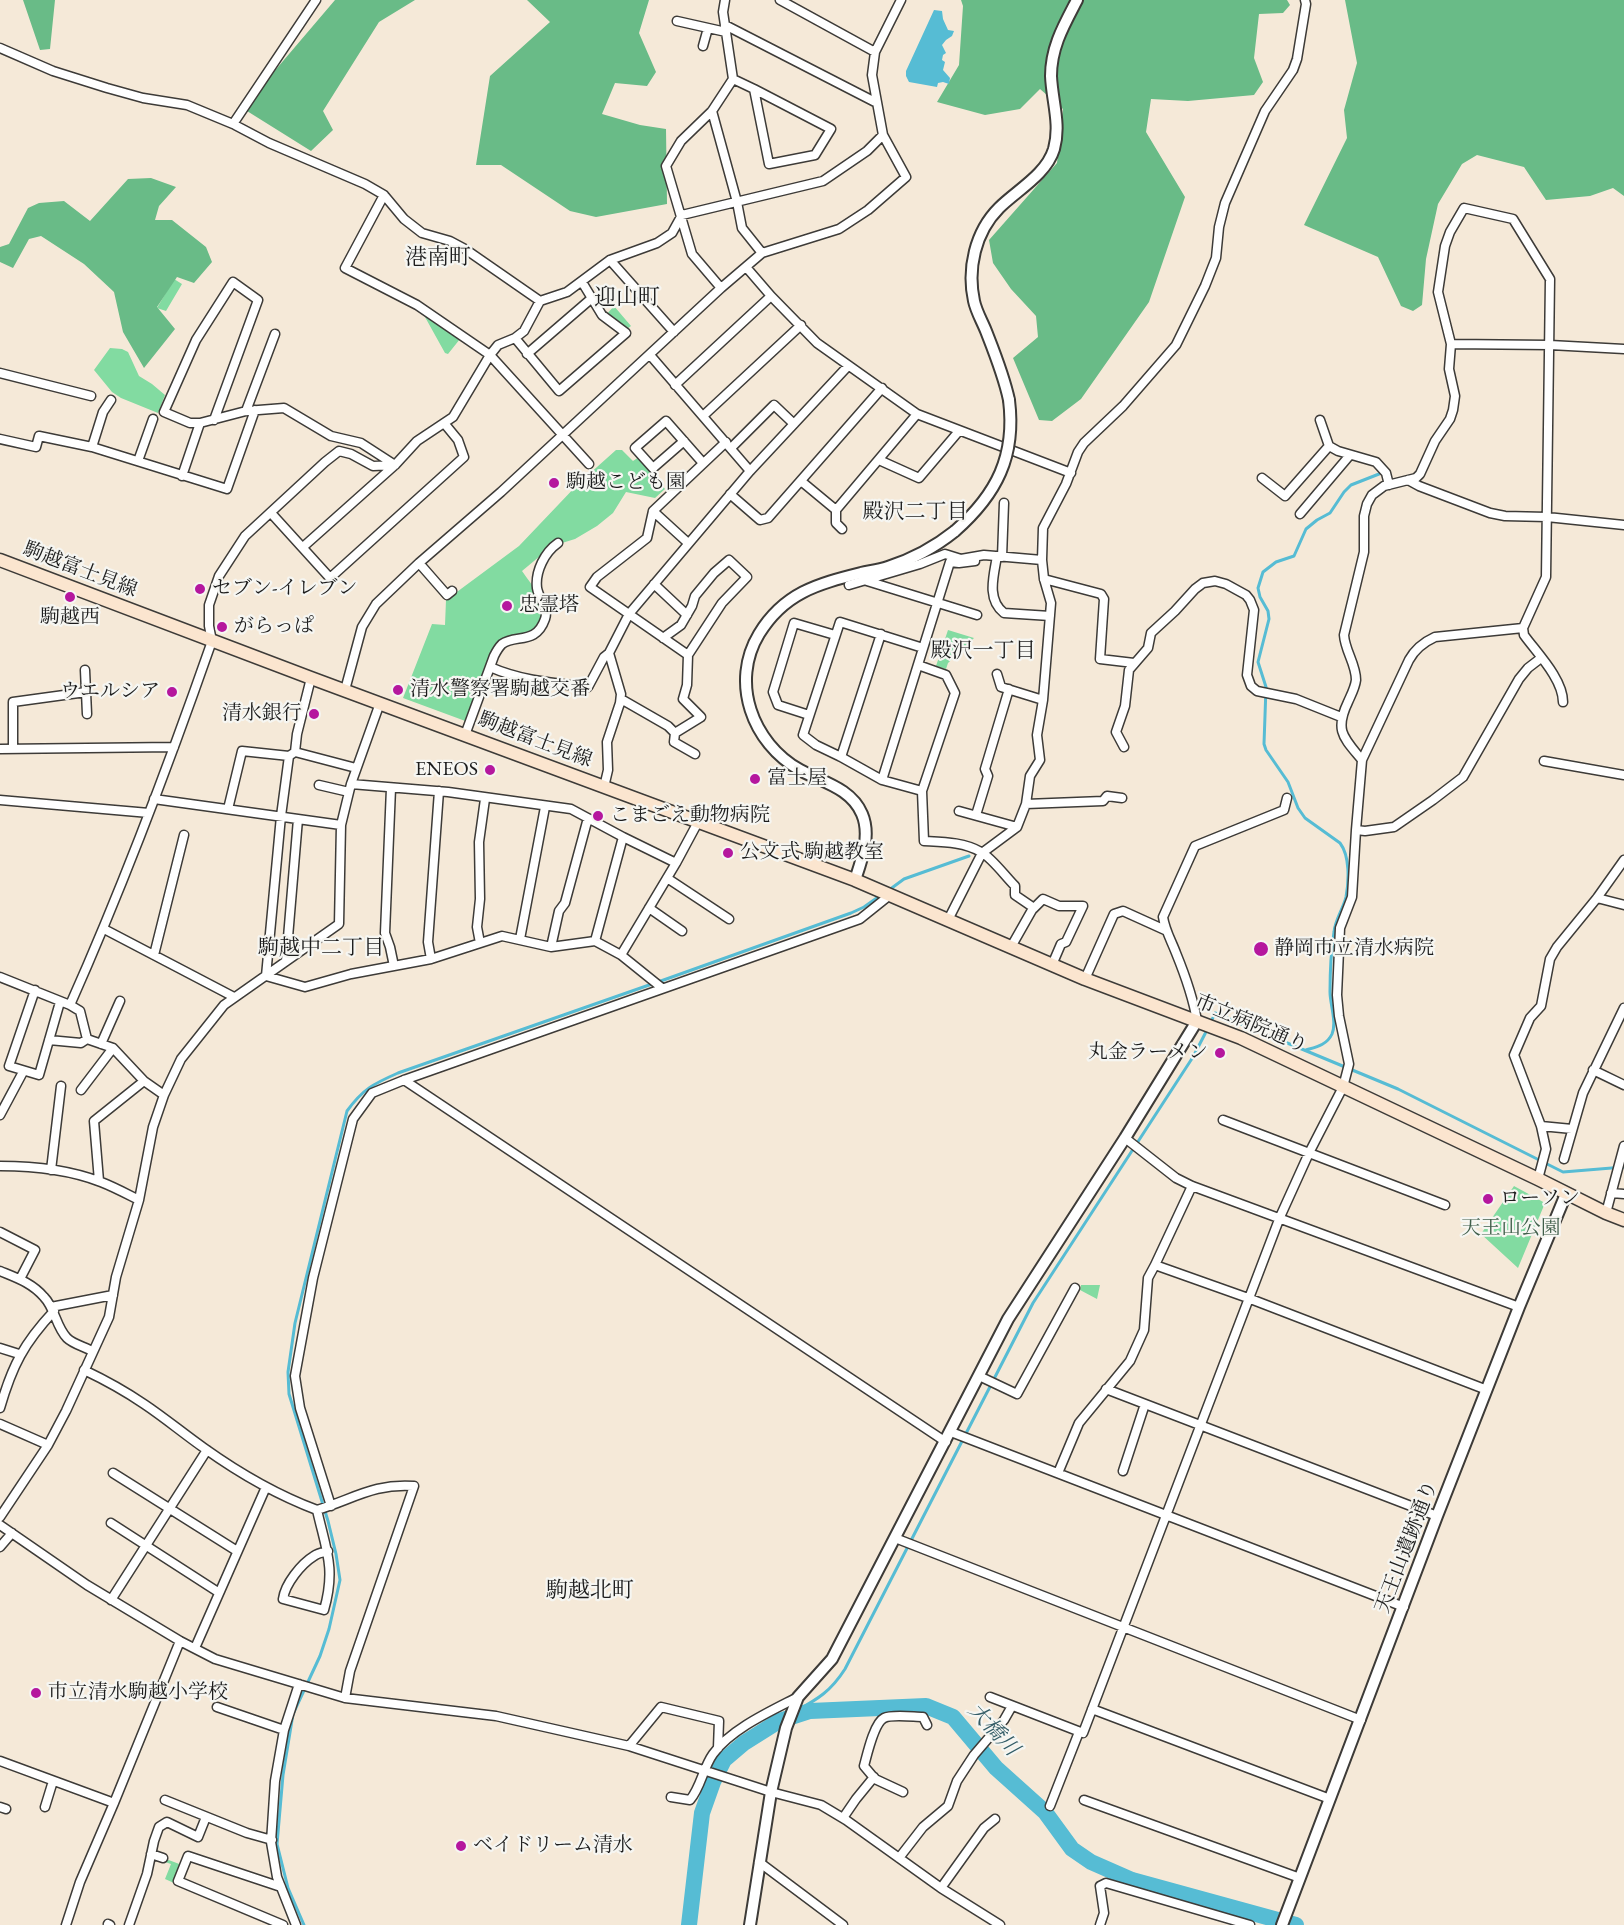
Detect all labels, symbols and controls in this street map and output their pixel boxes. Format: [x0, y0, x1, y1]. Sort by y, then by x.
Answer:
district label: 港南町 [405, 245, 471, 271]
district label: 迎山町 [594, 285, 660, 311]
place label: 駒越こども園 [566, 471, 686, 495]
marker: 駒越こども園 [547, 476, 561, 490]
district label: 殿沢二丁目 [863, 499, 967, 525]
street label: 駒越富士見線 [20, 537, 140, 603]
place label: セブン-イレブン [212, 577, 357, 601]
marker: セブン-イレブン [193, 582, 207, 596]
marker: 駒越西 [63, 590, 77, 604]
place label: 忠霊塔 [519, 594, 579, 618]
marker: 忠霊塔 [500, 599, 514, 613]
place label: 駒越西 [40, 606, 100, 630]
place label: がらっぱ [234, 615, 314, 639]
marker: がらっぱ [215, 620, 229, 634]
district label: 殿沢一丁目 [931, 638, 1035, 664]
place label: 清水警察署駒越交番 [410, 678, 590, 702]
place label: ウエルシア [60, 680, 160, 704]
marker: 清水警察署駒越交番 [391, 683, 405, 697]
marker: ウエルシア [165, 685, 179, 699]
place label: 清水銀行 [222, 702, 302, 726]
marker: 清水銀行 [307, 707, 321, 721]
street label: 駒越富士見線 [475, 707, 595, 773]
place label: ENEOS [415, 758, 478, 782]
marker: ENEOS [483, 763, 497, 777]
place label: 富士屋 [767, 767, 827, 791]
marker: 富士屋 [748, 772, 762, 786]
place label: こまごえ動物病院 [610, 804, 770, 828]
marker: こまごえ動物病院 [591, 809, 605, 823]
place label: 公文式 駒越教室 [740, 841, 884, 865]
marker: 公文式 駒越教室 [721, 846, 735, 860]
district label: 駒越中二丁目 [258, 935, 384, 961]
place label: 静岡市立清水病院 [1274, 937, 1434, 961]
marker: 静岡市立清水病院 [1252, 940, 1270, 958]
street label: 市立病院通り [1191, 990, 1311, 1058]
place label: 丸金ラーメン [1088, 1041, 1208, 1065]
marker: 丸金ラーメン [1213, 1046, 1227, 1060]
place label: ローソン [1500, 1187, 1580, 1211]
marker: ローソン [1481, 1192, 1495, 1206]
park label: 天王山公園 [1461, 1217, 1561, 1241]
street label: 天王山遺跡通り [1371, 1477, 1443, 1617]
district label: 駒越北町 [546, 1578, 634, 1604]
place label: 市立清水駒越小学校 [48, 1681, 228, 1705]
marker: 市立清水駒越小学校 [29, 1686, 43, 1700]
water label: 大橋川 [962, 1698, 1024, 1762]
place label: ベイドリーム清水 [473, 1834, 633, 1858]
marker: ベイドリーム清水 [454, 1839, 468, 1853]

